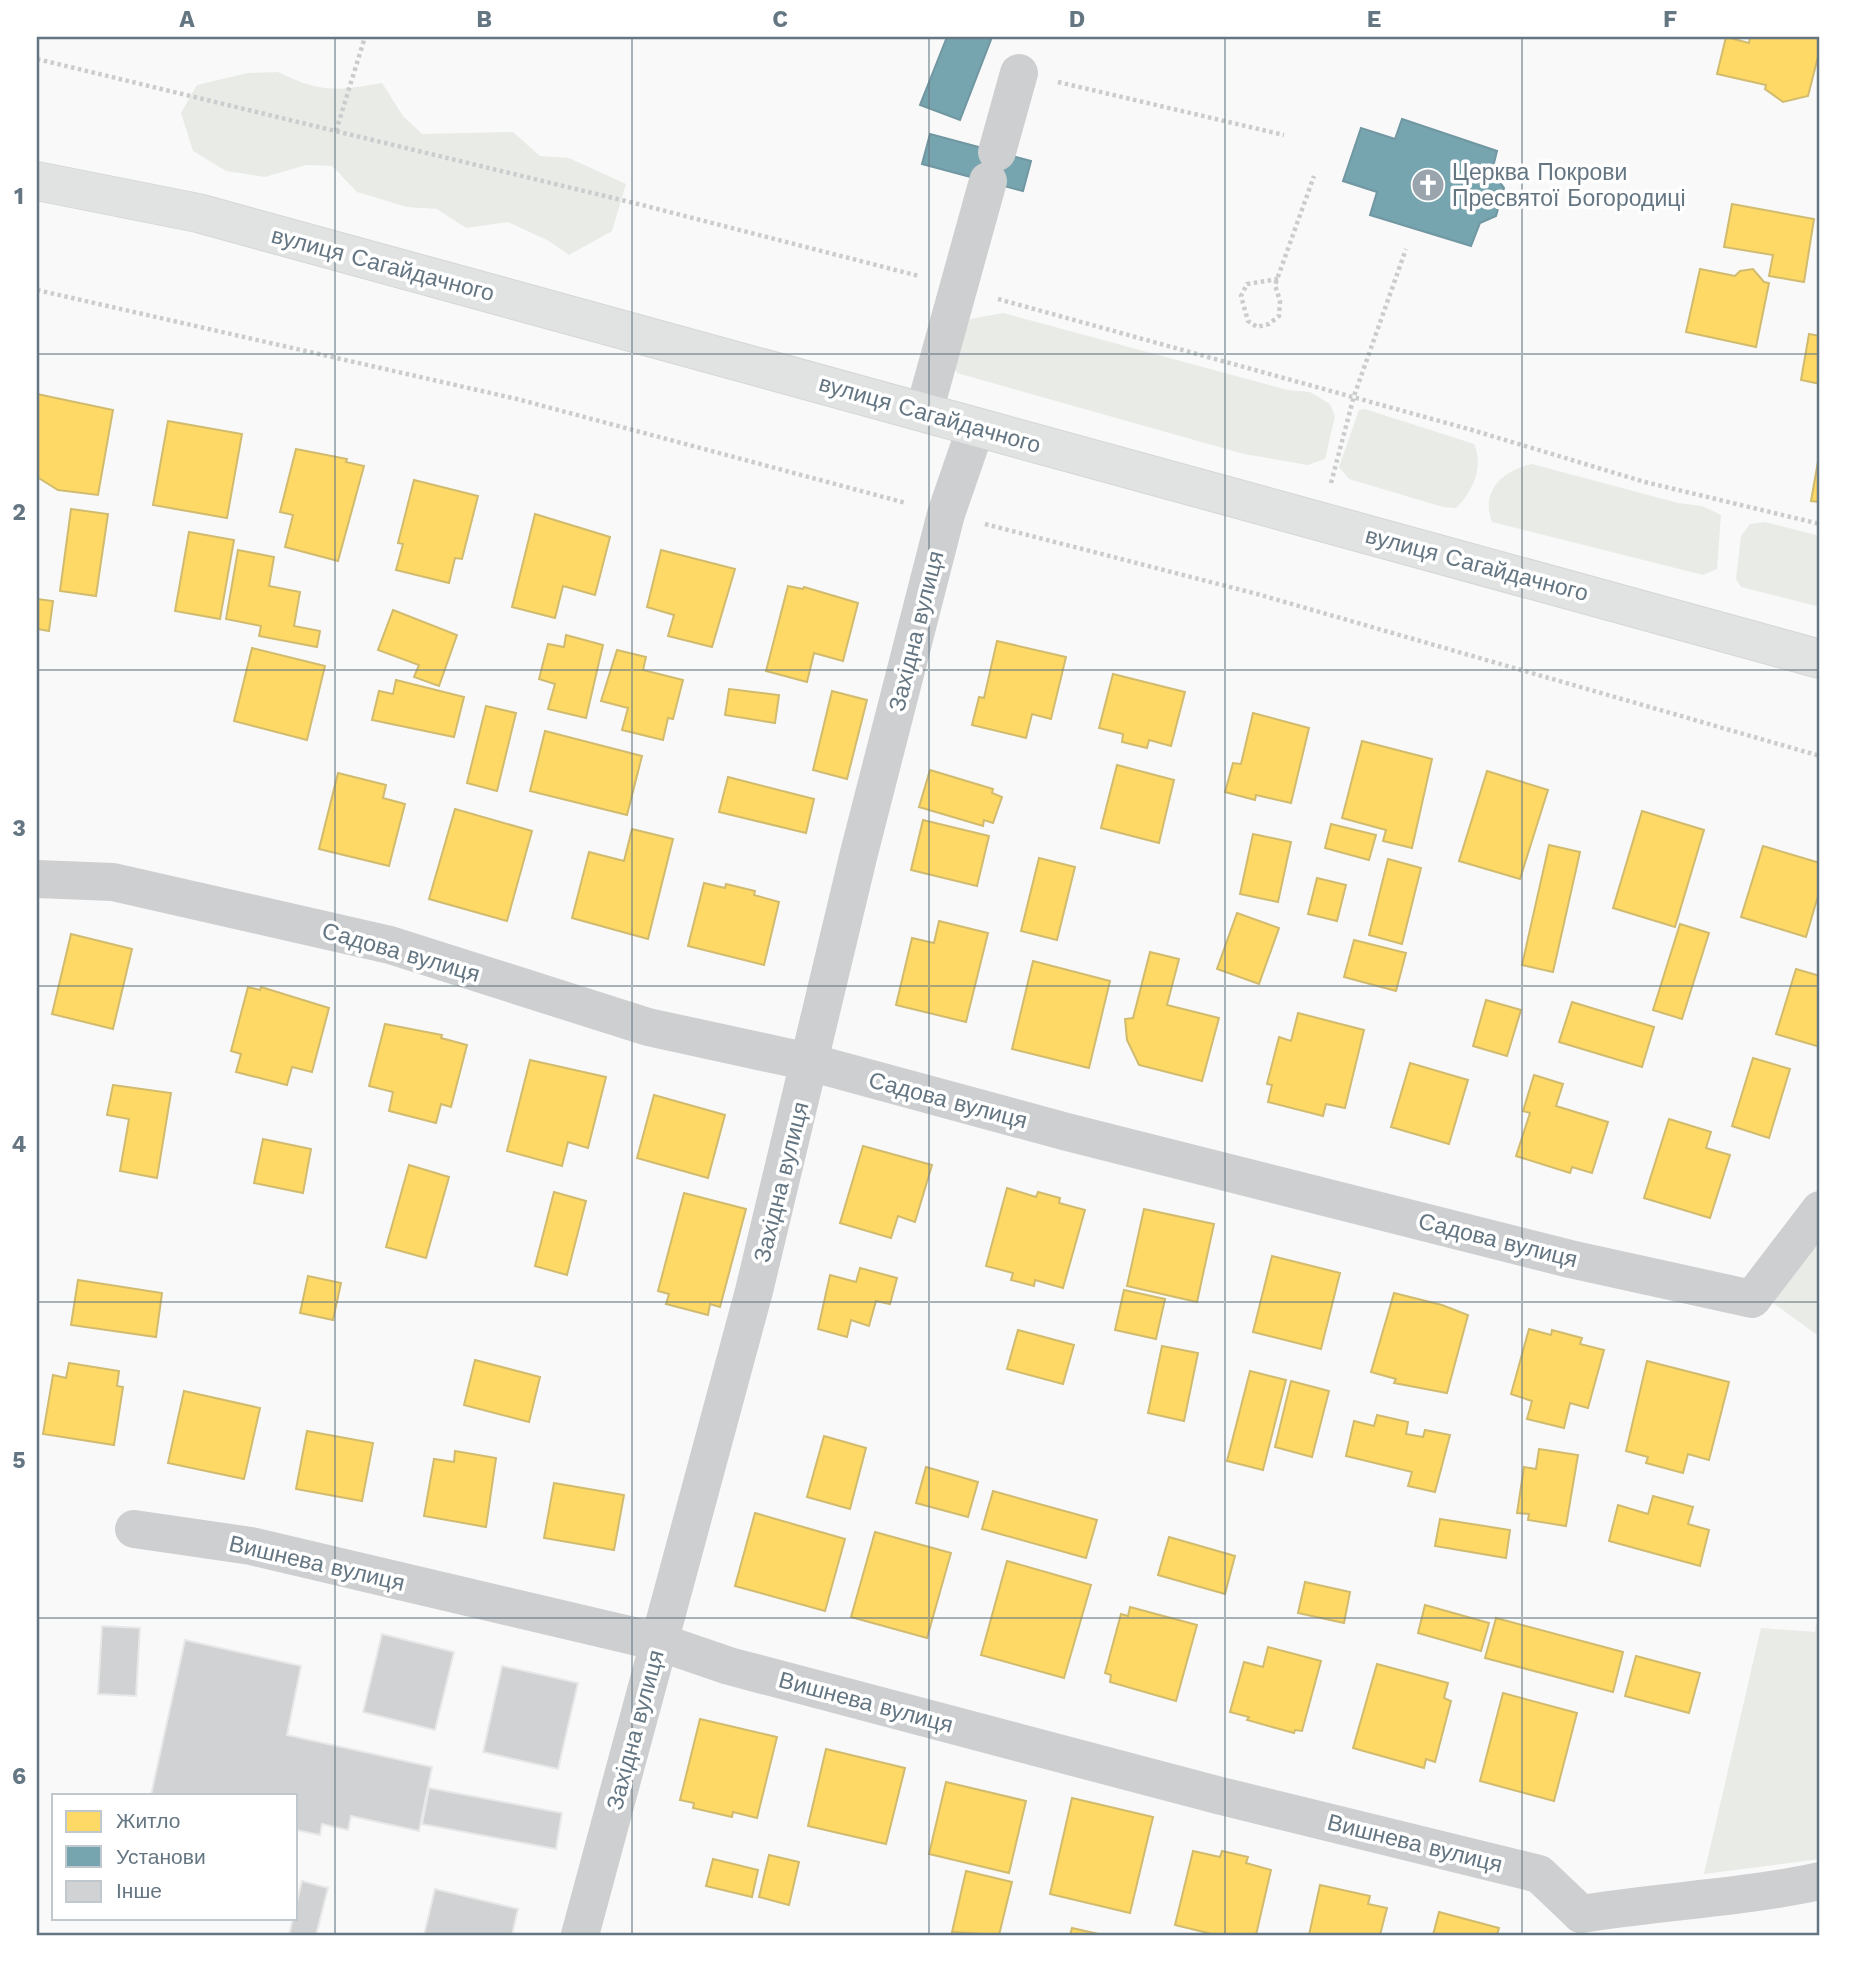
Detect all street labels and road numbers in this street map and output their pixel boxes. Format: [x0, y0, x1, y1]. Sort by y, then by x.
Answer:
street label: вулиця Сагайдачного [269, 222, 497, 307]
street label: вулиця Сагайдачного [816, 370, 1044, 459]
street label: вулиця Сагайдачного [1363, 522, 1591, 607]
street label: Західна вулиця [883, 548, 950, 714]
street label: Садова вулиця [319, 917, 483, 988]
street label: Садова вулиця [866, 1066, 1030, 1135]
street label: Західна вулиця [748, 1099, 815, 1265]
street label: Садова вулиця [1415, 1208, 1580, 1273]
street label: Вишнева вулиця [226, 1530, 407, 1597]
street label: Західна вулиця [601, 1647, 670, 1813]
street label: Вишнева вулиця [776, 1666, 956, 1739]
street label: Вишнева вулиця [1325, 1809, 1505, 1878]

